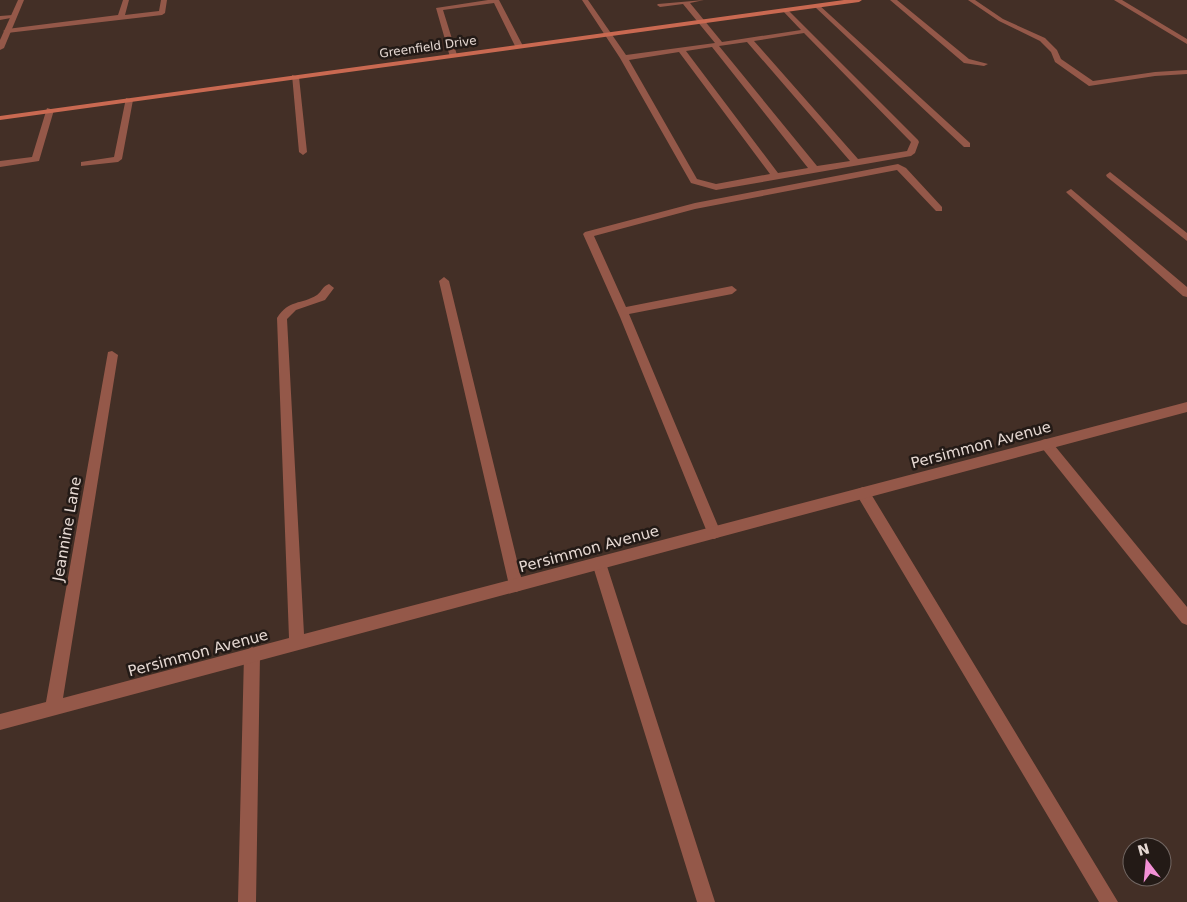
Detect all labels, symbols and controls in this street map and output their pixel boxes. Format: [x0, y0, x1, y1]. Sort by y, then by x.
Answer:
street label: Greenfield Drive [378, 33, 478, 61]
street label: Persimmon Avenue [909, 418, 1053, 472]
street label: Jeannine Lane [49, 475, 85, 584]
street label: Persimmon Avenue [517, 522, 661, 576]
street label: Persimmon Avenue [126, 626, 270, 680]
north arrow [1122, 837, 1172, 887]
text: N [1136, 840, 1151, 859]

